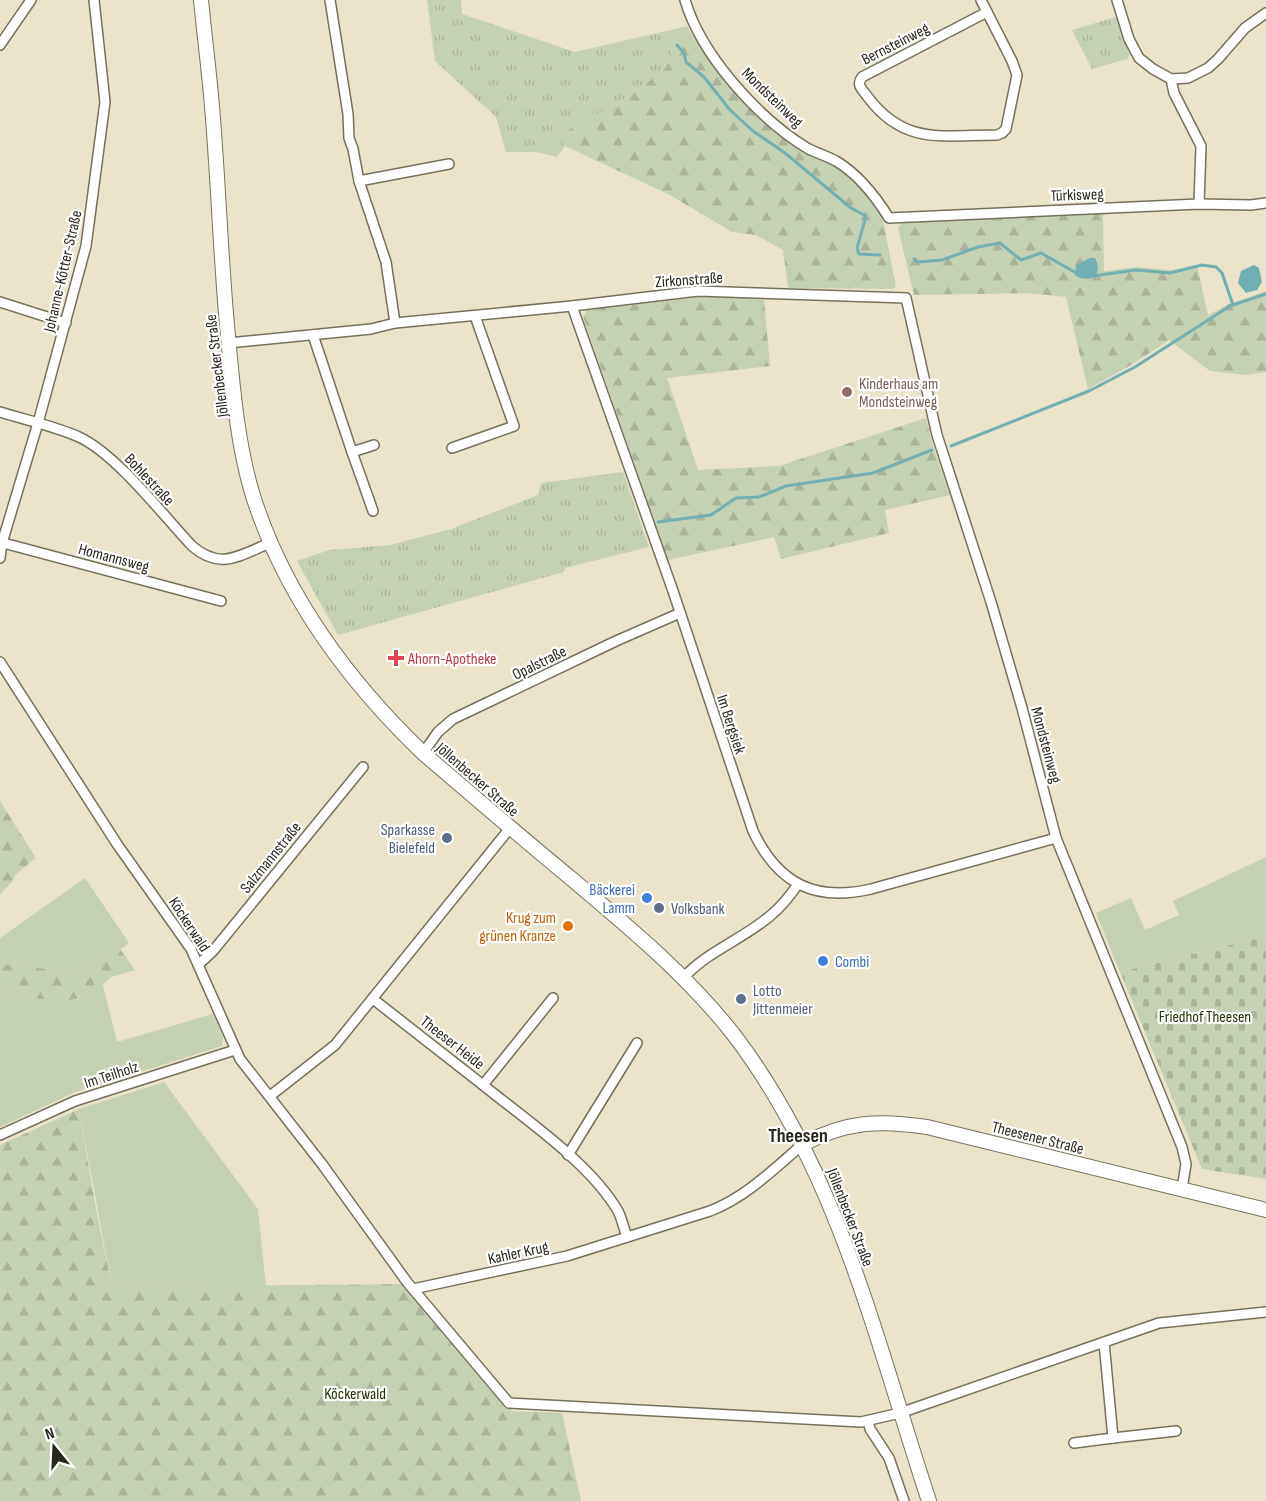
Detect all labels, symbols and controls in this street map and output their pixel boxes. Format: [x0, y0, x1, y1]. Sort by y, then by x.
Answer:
street label: Bernsteinweg [859, 19, 933, 69]
street label: Mondsteinweg [737, 64, 807, 132]
street label: Türkisweg [1050, 185, 1104, 206]
street label: Johanne-Kötter-Straße [40, 209, 87, 335]
street label: Zirkonstraße [655, 269, 724, 292]
street label: Jöllenbecker Straße [202, 313, 233, 419]
place label: Kinderhaus am Mondsteinweg [859, 375, 938, 412]
marker: Kinderhaus am Mondsteinweg [840, 385, 854, 399]
street label: Bohlestraße [120, 450, 178, 510]
street label: Homannsweg [76, 540, 151, 577]
street label: Opalstraße [509, 642, 570, 685]
place label: Ahorn-Apotheke [407, 650, 496, 669]
marker: Ahorn-Apotheke [389, 651, 403, 665]
street label: Im Bergsiek [712, 692, 749, 757]
street label: Mondsteinweg [1026, 705, 1065, 786]
street label: Jöllenbecker Straße [431, 738, 522, 821]
street label: Salzmannstraße [237, 818, 306, 897]
place label: Sparkasse Bielefeld [381, 821, 435, 858]
marker: Sparkasse Bielefeld [440, 831, 454, 845]
place label: Bäckerei Lamm [589, 881, 635, 918]
marker: Bäckerei Lamm [640, 891, 654, 905]
street label: Köckerwald [164, 894, 214, 956]
place label: Volksbank [671, 900, 725, 919]
marker: Volksbank [652, 901, 666, 915]
place label: Krug zum grünen Kranze [479, 909, 556, 946]
marker: Krug zum grünen Kranze [561, 919, 575, 933]
place label: Combi [835, 953, 869, 972]
marker: Combi [816, 954, 830, 968]
place label: Lotto Jittenmeier [752, 982, 813, 1019]
marker: Lotto Jittenmeier [734, 992, 748, 1006]
park label: Friedhof Theesen [1159, 1008, 1251, 1027]
street label: Theeser Heide [416, 1012, 488, 1074]
street label: Im Teilholz [82, 1058, 141, 1093]
street label: Theesener Straße [990, 1118, 1086, 1159]
district label: Theesen [768, 1124, 828, 1148]
street label: Jöllenbecker Straße [822, 1165, 877, 1269]
street label: Kahler Krug [486, 1238, 550, 1269]
park label: Köckerwald [324, 1385, 386, 1404]
north arrow [24, 1417, 84, 1477]
text: N [43, 1424, 57, 1445]

